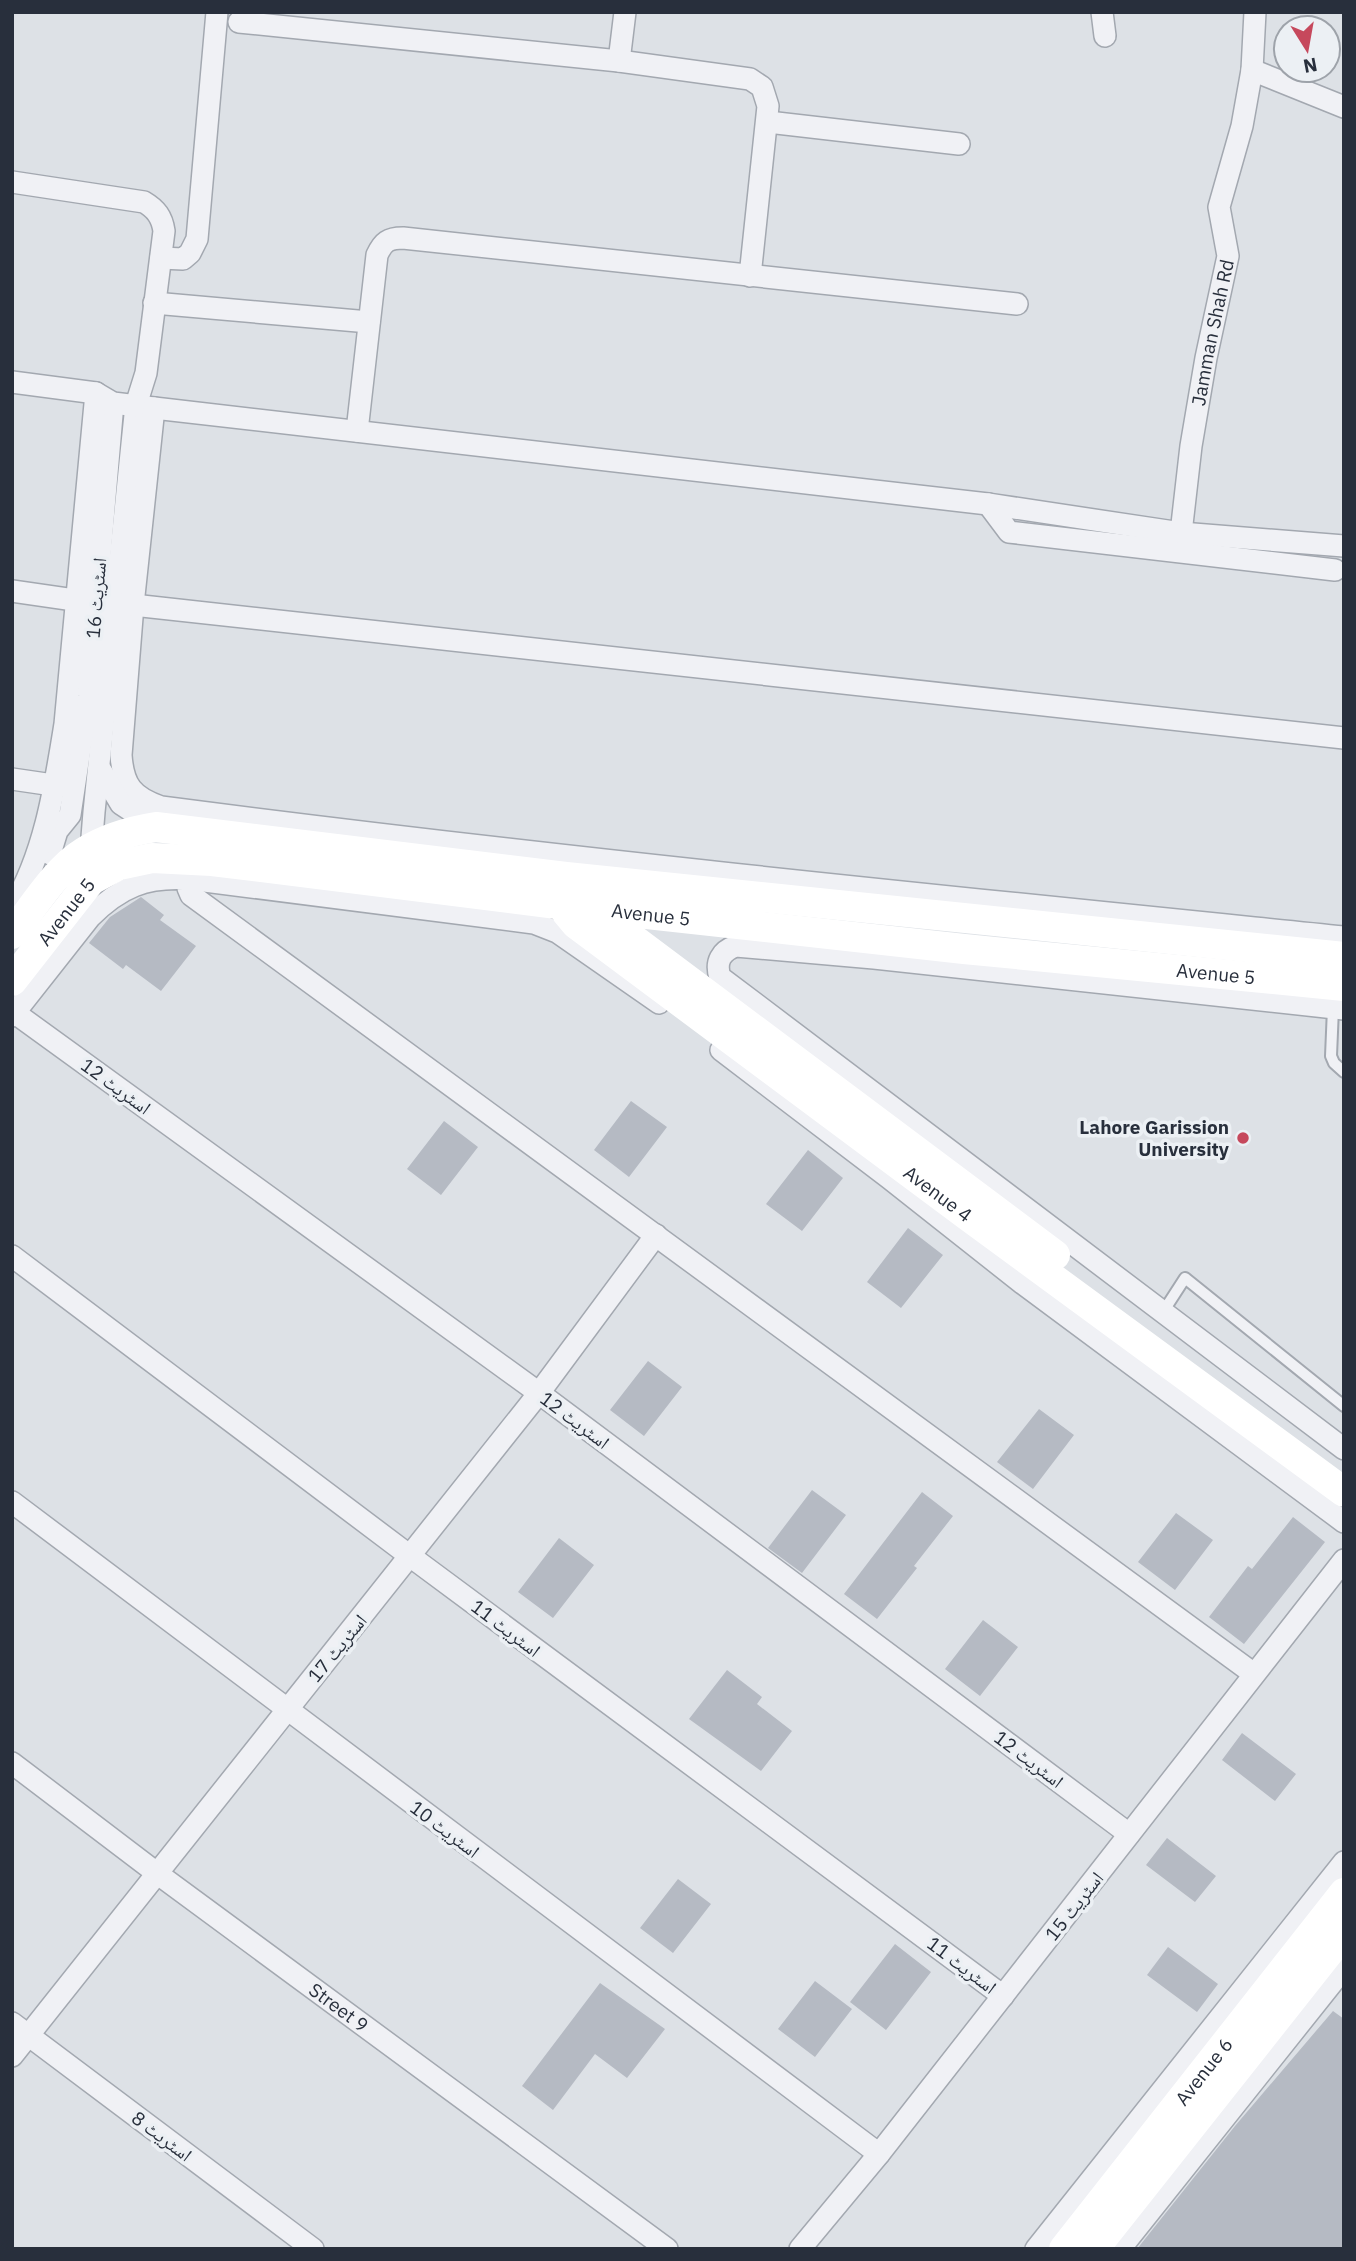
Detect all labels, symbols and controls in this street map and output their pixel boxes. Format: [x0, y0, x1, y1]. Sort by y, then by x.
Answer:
north arrow [1272, 14, 1342, 84]
text: N [1301, 53, 1319, 79]
street label: Jamman Shah Rd [1186, 257, 1239, 408]
street label: اسٹریٹ 16 [81, 557, 111, 639]
street label: Avenue 5 [32, 873, 100, 950]
street label: Avenue 5 [610, 898, 692, 931]
street label: Avenue 5 [1175, 958, 1257, 989]
street label: اسٹریٹ 12 [76, 1053, 156, 1119]
place label: Lahore Garission University [1079, 1115, 1230, 1161]
marker: Lahore Garission University [1235, 1130, 1251, 1146]
street label: Avenue 4 [899, 1160, 977, 1227]
street label: اسٹریٹ 12 [535, 1386, 615, 1454]
street label: اسٹریٹ 11 [466, 1594, 546, 1662]
street label: اسٹریٹ 17 [302, 1609, 372, 1687]
street label: اسٹریٹ 12 [989, 1725, 1069, 1793]
street label: اسٹریٹ 10 [405, 1795, 485, 1863]
street label: اسٹریٹ 15 [1040, 1867, 1108, 1945]
street label: اسٹریٹ 11 [922, 1931, 1002, 1999]
street label: Street 9 [304, 1977, 373, 2037]
street label: Avenue 6 [1170, 2033, 1238, 2110]
street label: اسٹریٹ 8 [127, 2106, 197, 2166]

